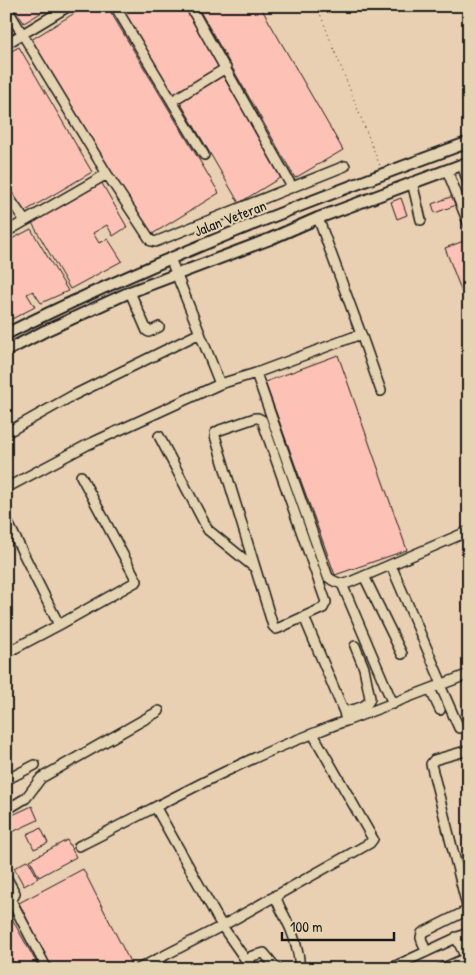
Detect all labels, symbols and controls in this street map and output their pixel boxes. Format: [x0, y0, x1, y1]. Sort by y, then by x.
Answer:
street label: Jalan Veteran [191, 195, 269, 241]
scale bar [282, 910, 395, 942]
text: 100 m [290, 916, 323, 937]

